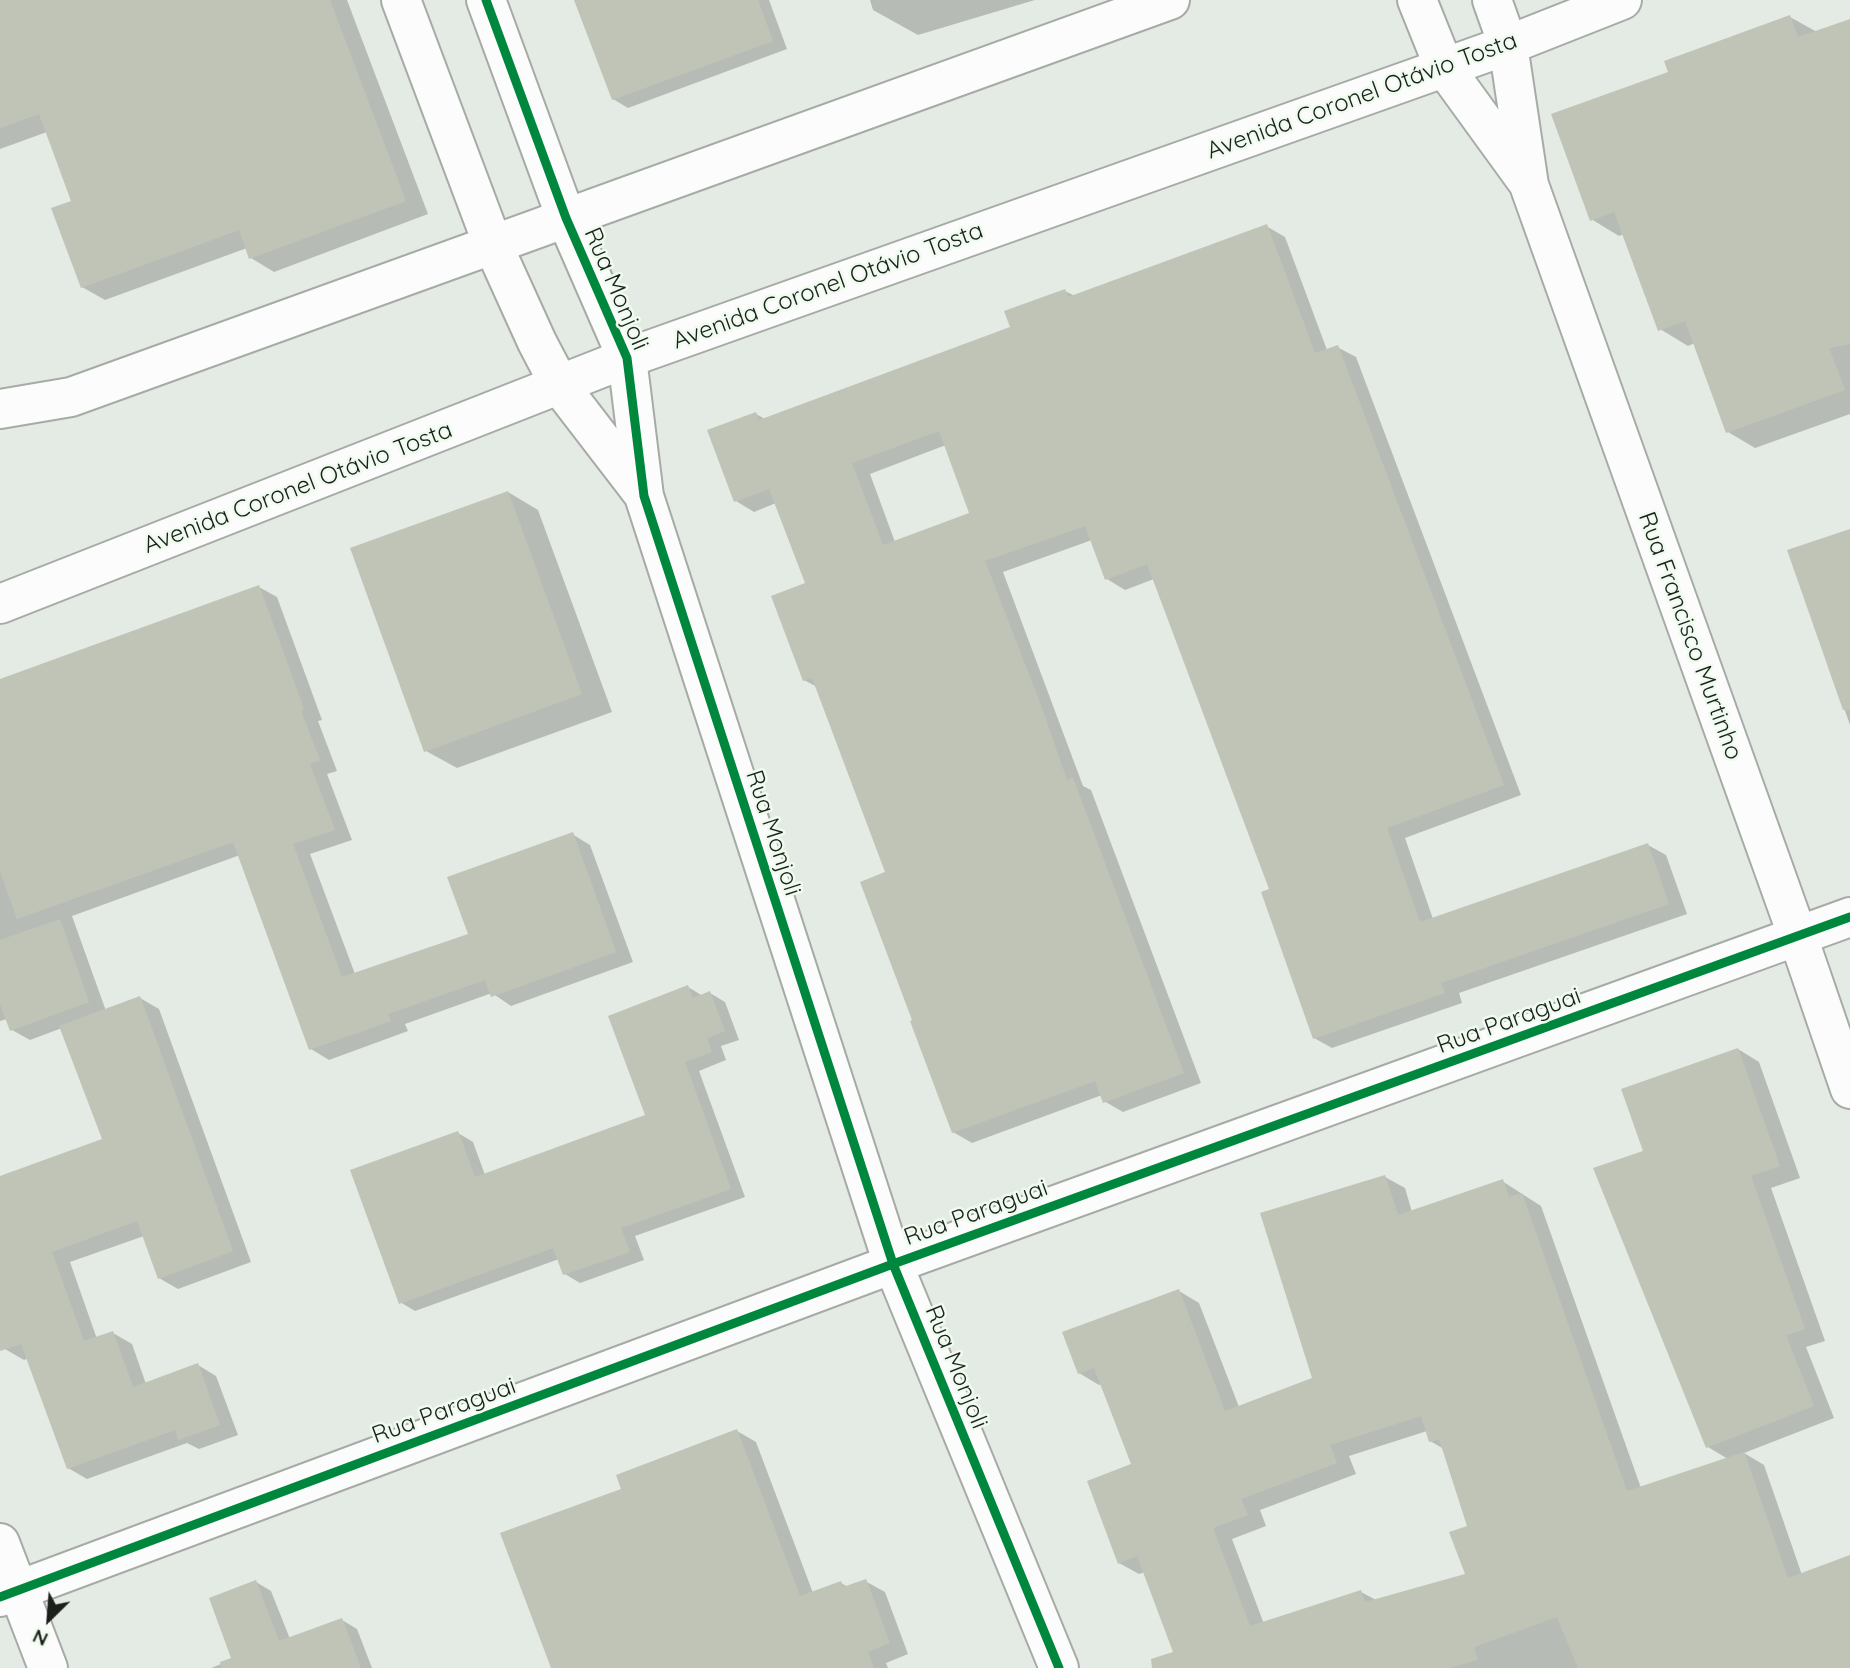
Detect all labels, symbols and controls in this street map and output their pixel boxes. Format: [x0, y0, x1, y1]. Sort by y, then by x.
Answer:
street label: Avenida Coronel Otávio Tosta [1203, 26, 1521, 166]
street label: Avenida Coronel Otávio Tosta [669, 216, 987, 356]
street label: Rua Monjoli [577, 223, 655, 355]
street label: Avenida Coronel Otávio Tosta [140, 416, 456, 560]
street label: Rua Francisco Murtinho [1632, 508, 1748, 764]
street label: Rua Monjoli [739, 767, 807, 899]
street label: Rua Paraguai [1433, 982, 1585, 1060]
street label: Rua Paraguai [900, 1174, 1052, 1252]
street label: Rua Monjoli [918, 1301, 994, 1433]
street label: Rua Paraguai [368, 1372, 520, 1450]
north arrow [14, 1584, 84, 1654]
text: N [29, 1624, 52, 1652]

